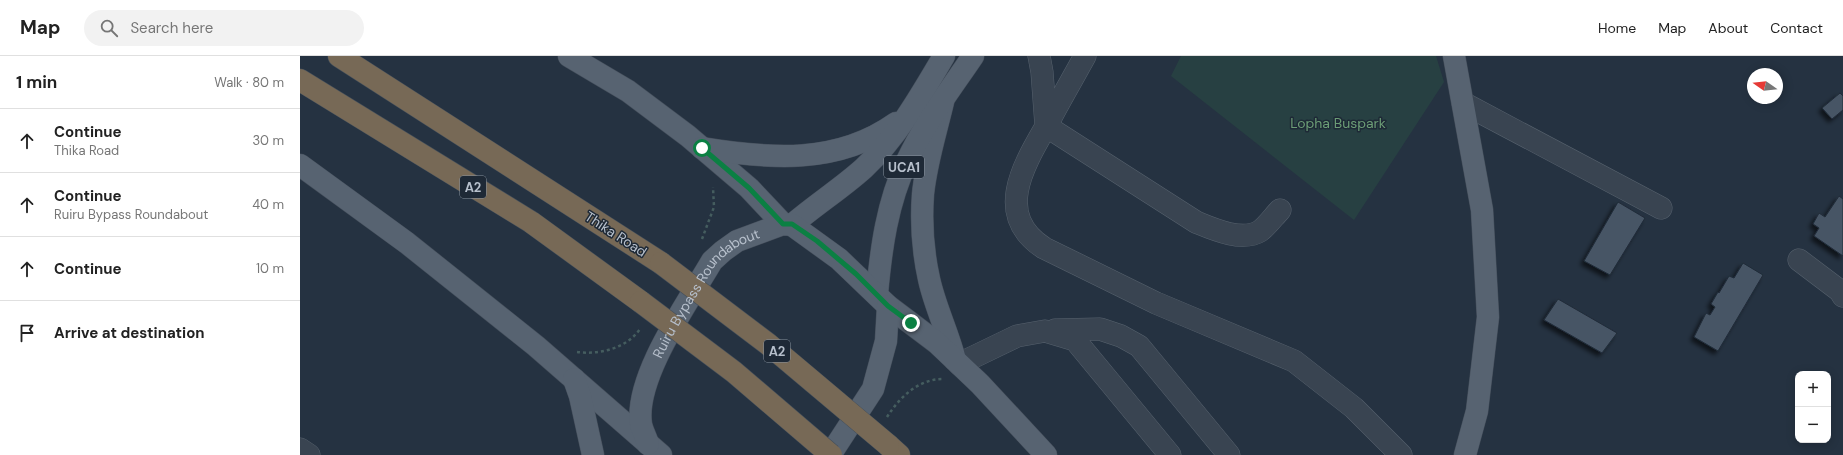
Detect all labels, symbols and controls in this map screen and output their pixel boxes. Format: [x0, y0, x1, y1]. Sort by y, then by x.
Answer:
search box [84, 10, 364, 46]
text: Map [20, 15, 60, 40]
icon: search [98, 17, 120, 39]
text: Search here [130, 18, 213, 38]
text: Home [1598, 19, 1636, 37]
text: Map [1658, 19, 1686, 37]
text: About [1708, 19, 1748, 37]
text: Contact [1770, 19, 1823, 37]
north arrow [1747, 68, 1783, 104]
text: 1 min [16, 71, 57, 93]
text: Walk · 80 m [214, 74, 284, 91]
park label: Lopha Buspark [1290, 114, 1386, 132]
text: Continue [54, 122, 122, 142]
icon: ahead [16, 130, 38, 152]
text: 30 m [252, 132, 284, 149]
route start [693, 139, 711, 157]
text: Thika Road [54, 142, 119, 159]
road number: UCA1 [884, 156, 924, 178]
road number: A2 [460, 176, 486, 198]
text: Continue [54, 186, 122, 206]
icon: ahead [16, 194, 38, 216]
text: 40 m [252, 196, 284, 213]
text: Ruiru Bypass Roundabout [54, 206, 208, 223]
street label: Thika Road [582, 207, 650, 261]
street label: Ruiru Bypass Roundabout [648, 224, 762, 361]
icon: ahead [16, 258, 38, 280]
text: Continue [54, 259, 122, 279]
text: 10 m [256, 260, 284, 277]
route end [902, 314, 920, 332]
icon: arrive [16, 322, 38, 344]
text: Arrive at destination [54, 323, 205, 343]
road number: A2 [764, 340, 790, 362]
map controls [1795, 371, 1831, 443]
button: + [1795, 371, 1831, 407]
button: − [1795, 407, 1831, 443]

